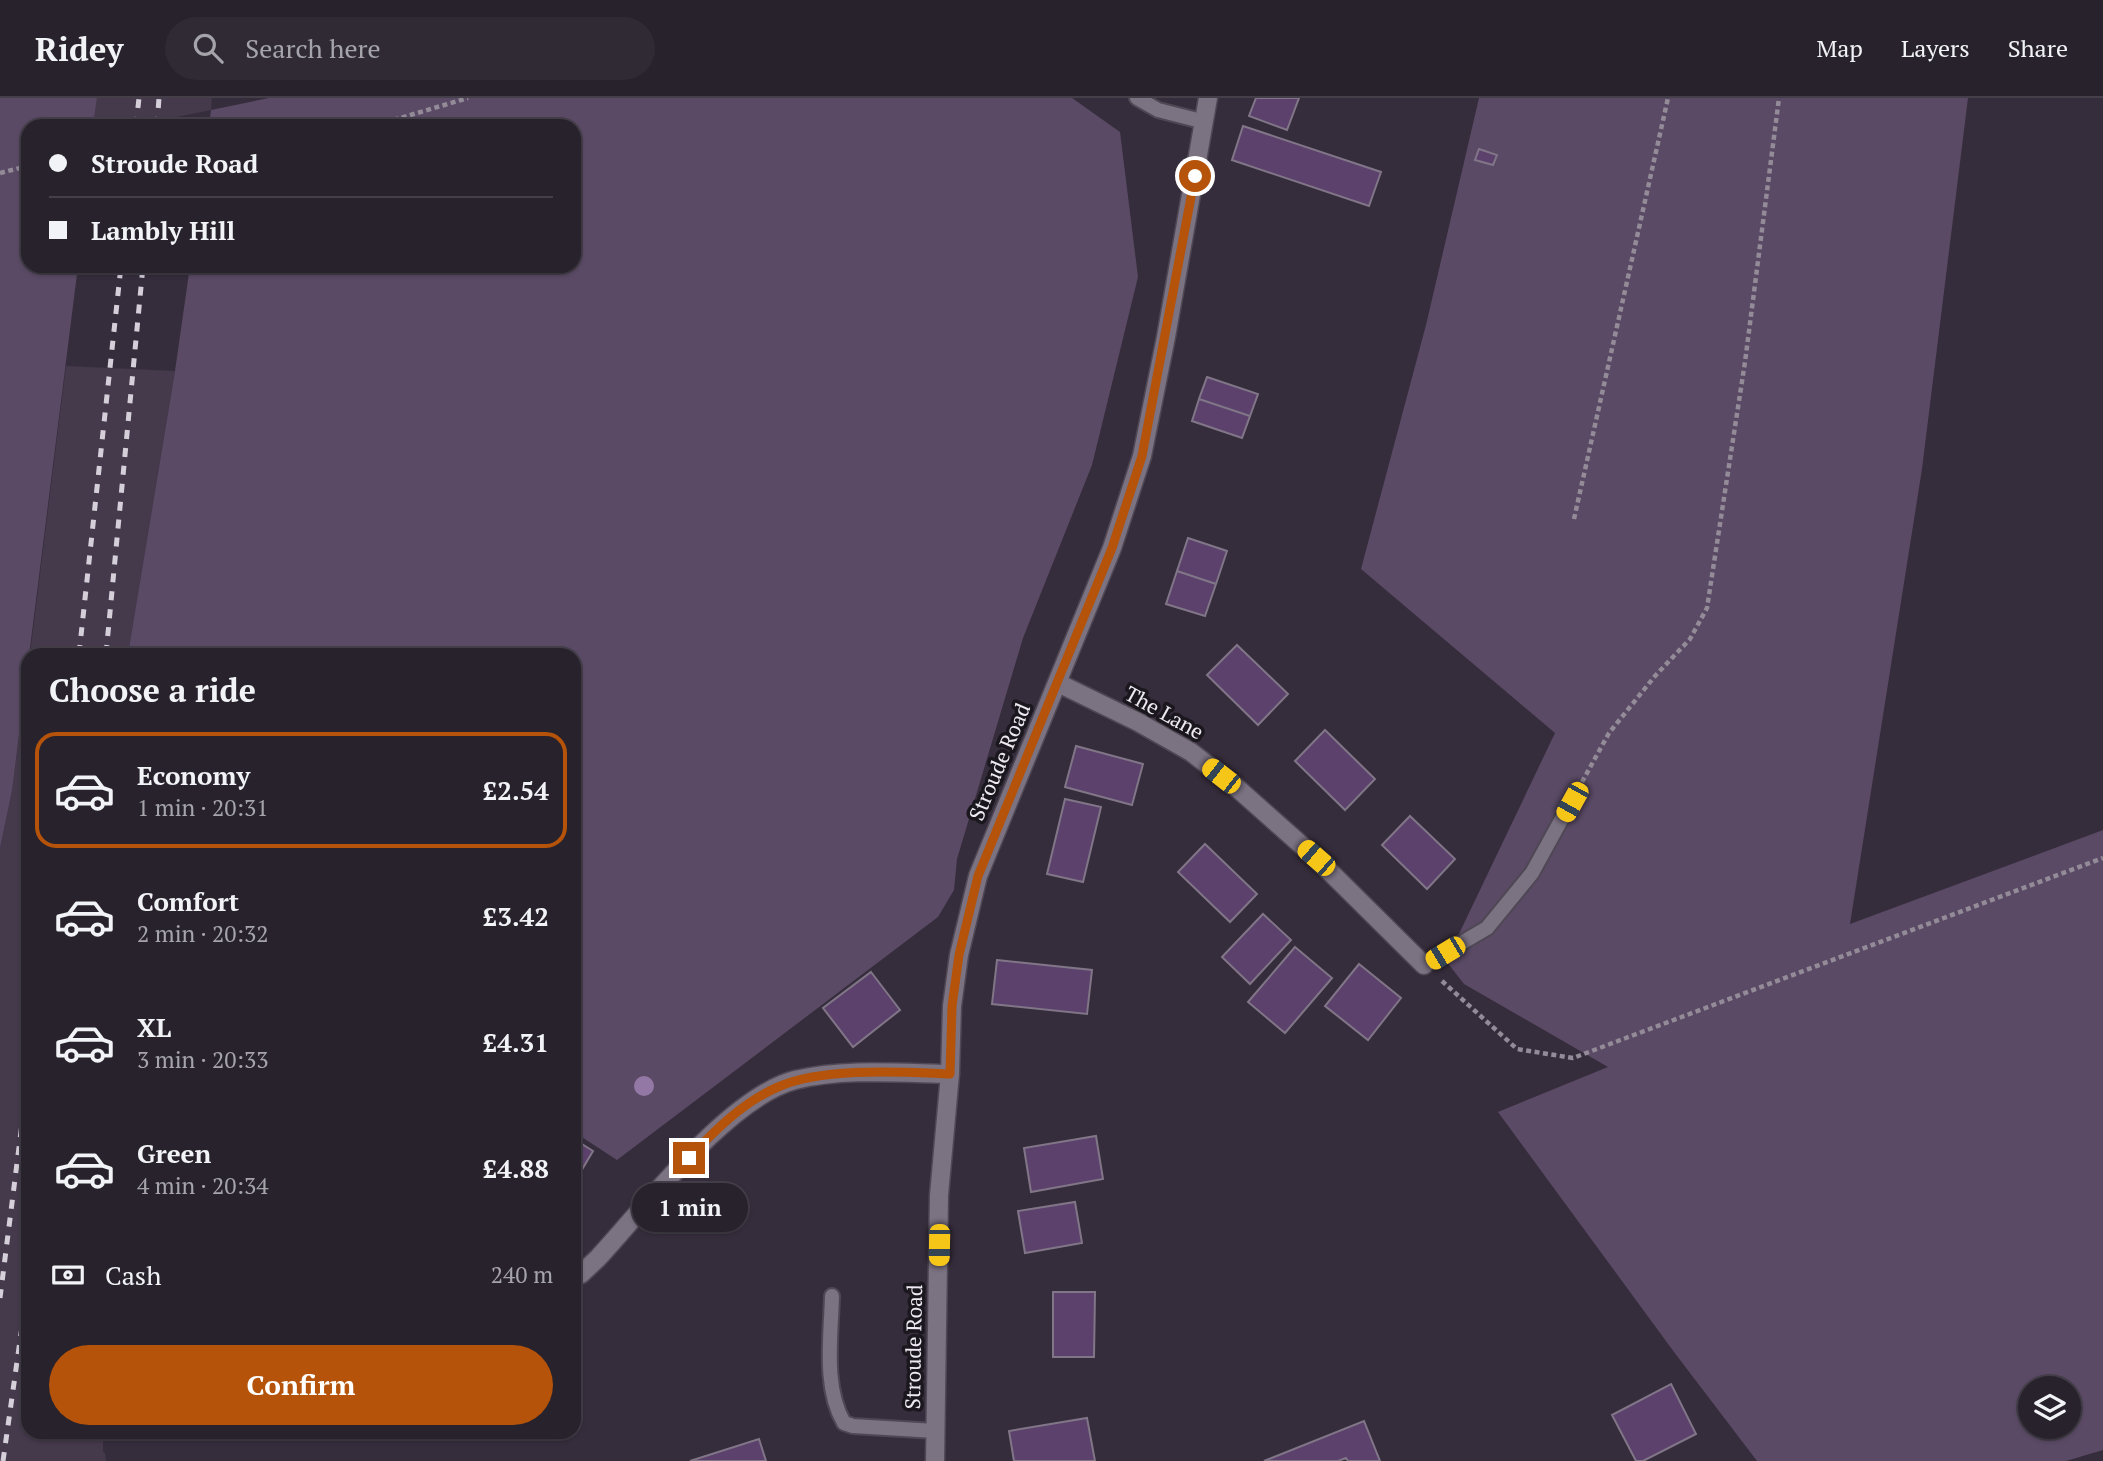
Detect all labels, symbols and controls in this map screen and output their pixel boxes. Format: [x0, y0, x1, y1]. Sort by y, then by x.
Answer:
search box [165, 17, 655, 80]
text: Ridey [35, 27, 123, 70]
icon: search [189, 29, 227, 67]
text: Search here [245, 31, 381, 65]
text: Map [1816, 32, 1863, 64]
text: Layers [1901, 32, 1970, 64]
text: Share [2008, 32, 2068, 64]
text: Stroude Road [91, 146, 258, 180]
route start [1179, 160, 1211, 192]
text: Lambly Hill [91, 213, 235, 247]
text: Choose a ride [49, 669, 256, 711]
street label: The Lane [1120, 679, 1209, 745]
street label: Stroude Road [962, 698, 1037, 825]
car [1198, 755, 1245, 797]
text: Economy [137, 758, 250, 792]
icon: car [53, 759, 116, 822]
text: £2.54 [483, 773, 549, 807]
car [1553, 779, 1592, 825]
text: 1 min · 20:31 [137, 792, 269, 823]
car [1294, 836, 1339, 880]
text: Comfort [137, 884, 239, 918]
icon: car [53, 885, 116, 948]
text: £3.42 [483, 899, 549, 933]
text: 2 min · 20:32 [137, 918, 269, 949]
car [1422, 933, 1469, 973]
text: XL [137, 1010, 171, 1044]
icon: car [53, 1011, 116, 1074]
text: £4.31 [483, 1025, 549, 1059]
text: 3 min · 20:33 [137, 1044, 269, 1075]
text: Green [137, 1136, 211, 1170]
icon: car [53, 1137, 116, 1200]
route end [673, 1142, 705, 1174]
text: £4.88 [483, 1151, 549, 1185]
text: 4 min · 20:34 [137, 1170, 269, 1201]
callout: 1 min [631, 1182, 747, 1232]
text: 1 min [659, 1192, 721, 1223]
car [929, 1224, 950, 1266]
icon: cash [49, 1256, 87, 1294]
text: Cash [105, 1258, 161, 1292]
text: 240 m [491, 1259, 553, 1290]
street label: Stroude Road [898, 1284, 928, 1410]
button: Confirm [49, 1345, 553, 1425]
map controls [2018, 1376, 2081, 1439]
button: layers [2018, 1376, 2081, 1439]

